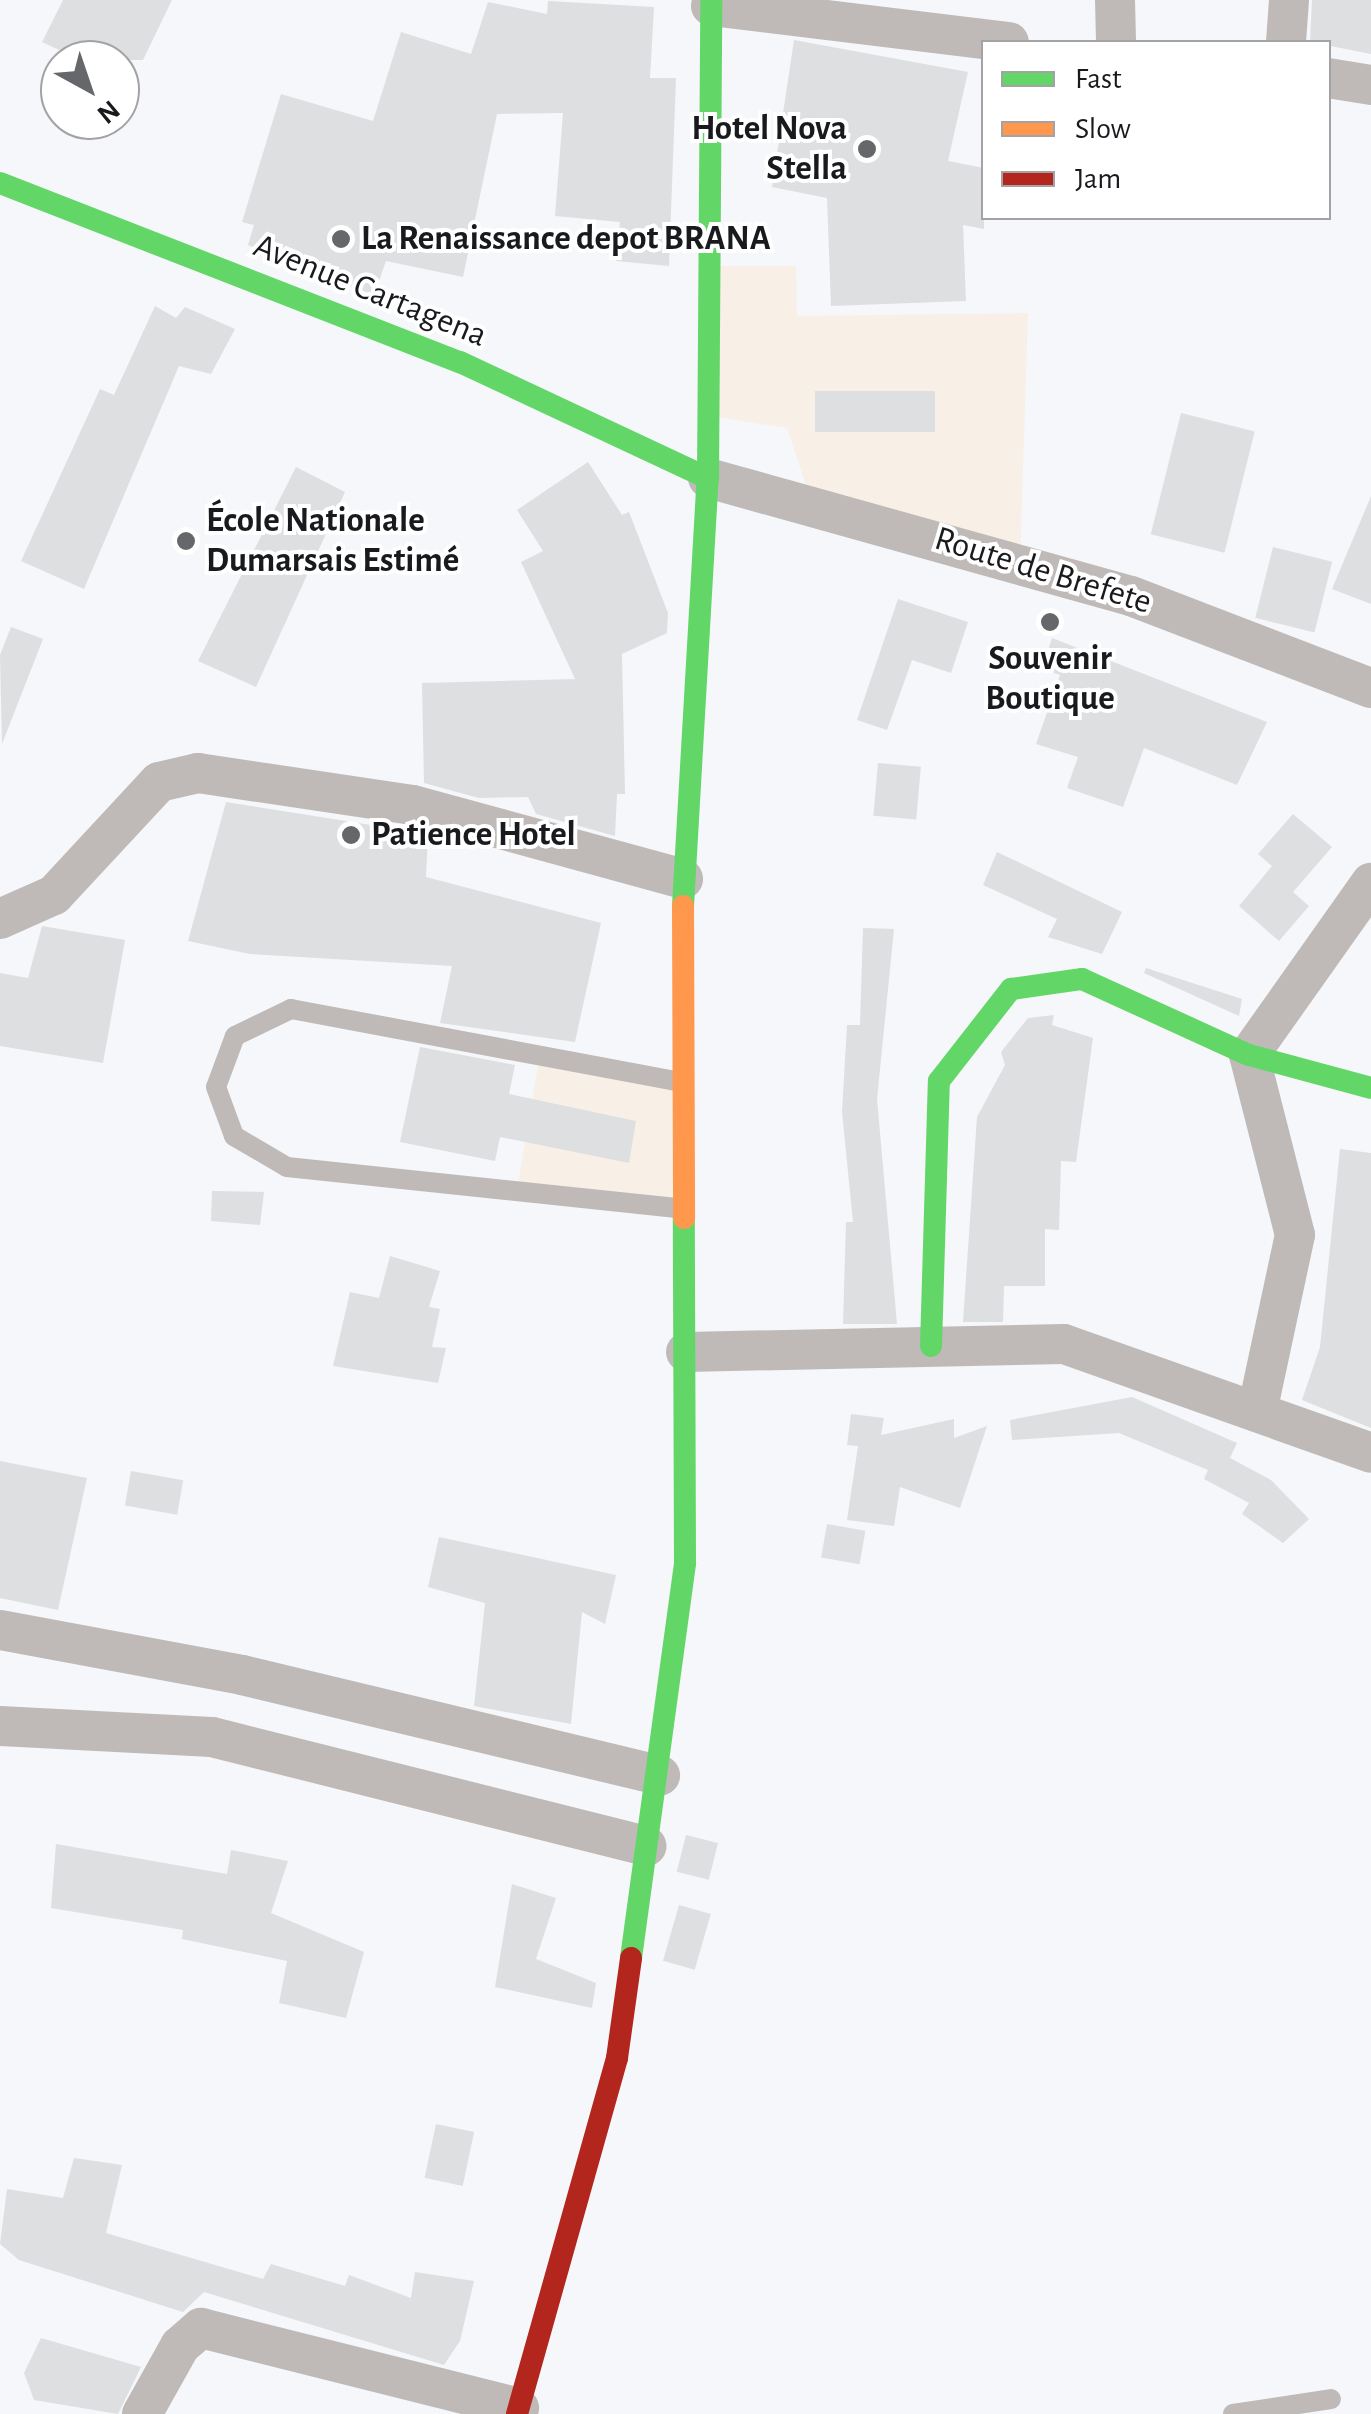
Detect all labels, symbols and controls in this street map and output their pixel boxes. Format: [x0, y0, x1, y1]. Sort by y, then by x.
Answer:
north arrow [40, 40, 140, 140]
legend [981, 40, 1331, 220]
text: Fast [1075, 64, 1122, 94]
text: N [92, 94, 124, 128]
place label: Hotel Nova Stella [691, 108, 847, 190]
text: Slow [1075, 114, 1131, 144]
marker: Hotel Nova Stella [856, 138, 878, 160]
text: Jam [1075, 164, 1121, 194]
place label: La Renaissance depot BRANA [361, 218, 771, 260]
street label: Avenue Cartagena [247, 225, 493, 357]
marker: La Renaissance depot BRANA [330, 228, 352, 250]
place label: École Nationale Dumarsais Estimé [206, 500, 459, 582]
street label: Route de Brefete [929, 518, 1157, 624]
marker: École Nationale Dumarsais Estimé [175, 530, 197, 552]
marker: Souvenir Boutique [1039, 611, 1061, 633]
place label: Souvenir Boutique [985, 638, 1115, 720]
place label: Patience Hotel [371, 814, 576, 856]
marker: Patience Hotel [340, 824, 362, 846]

